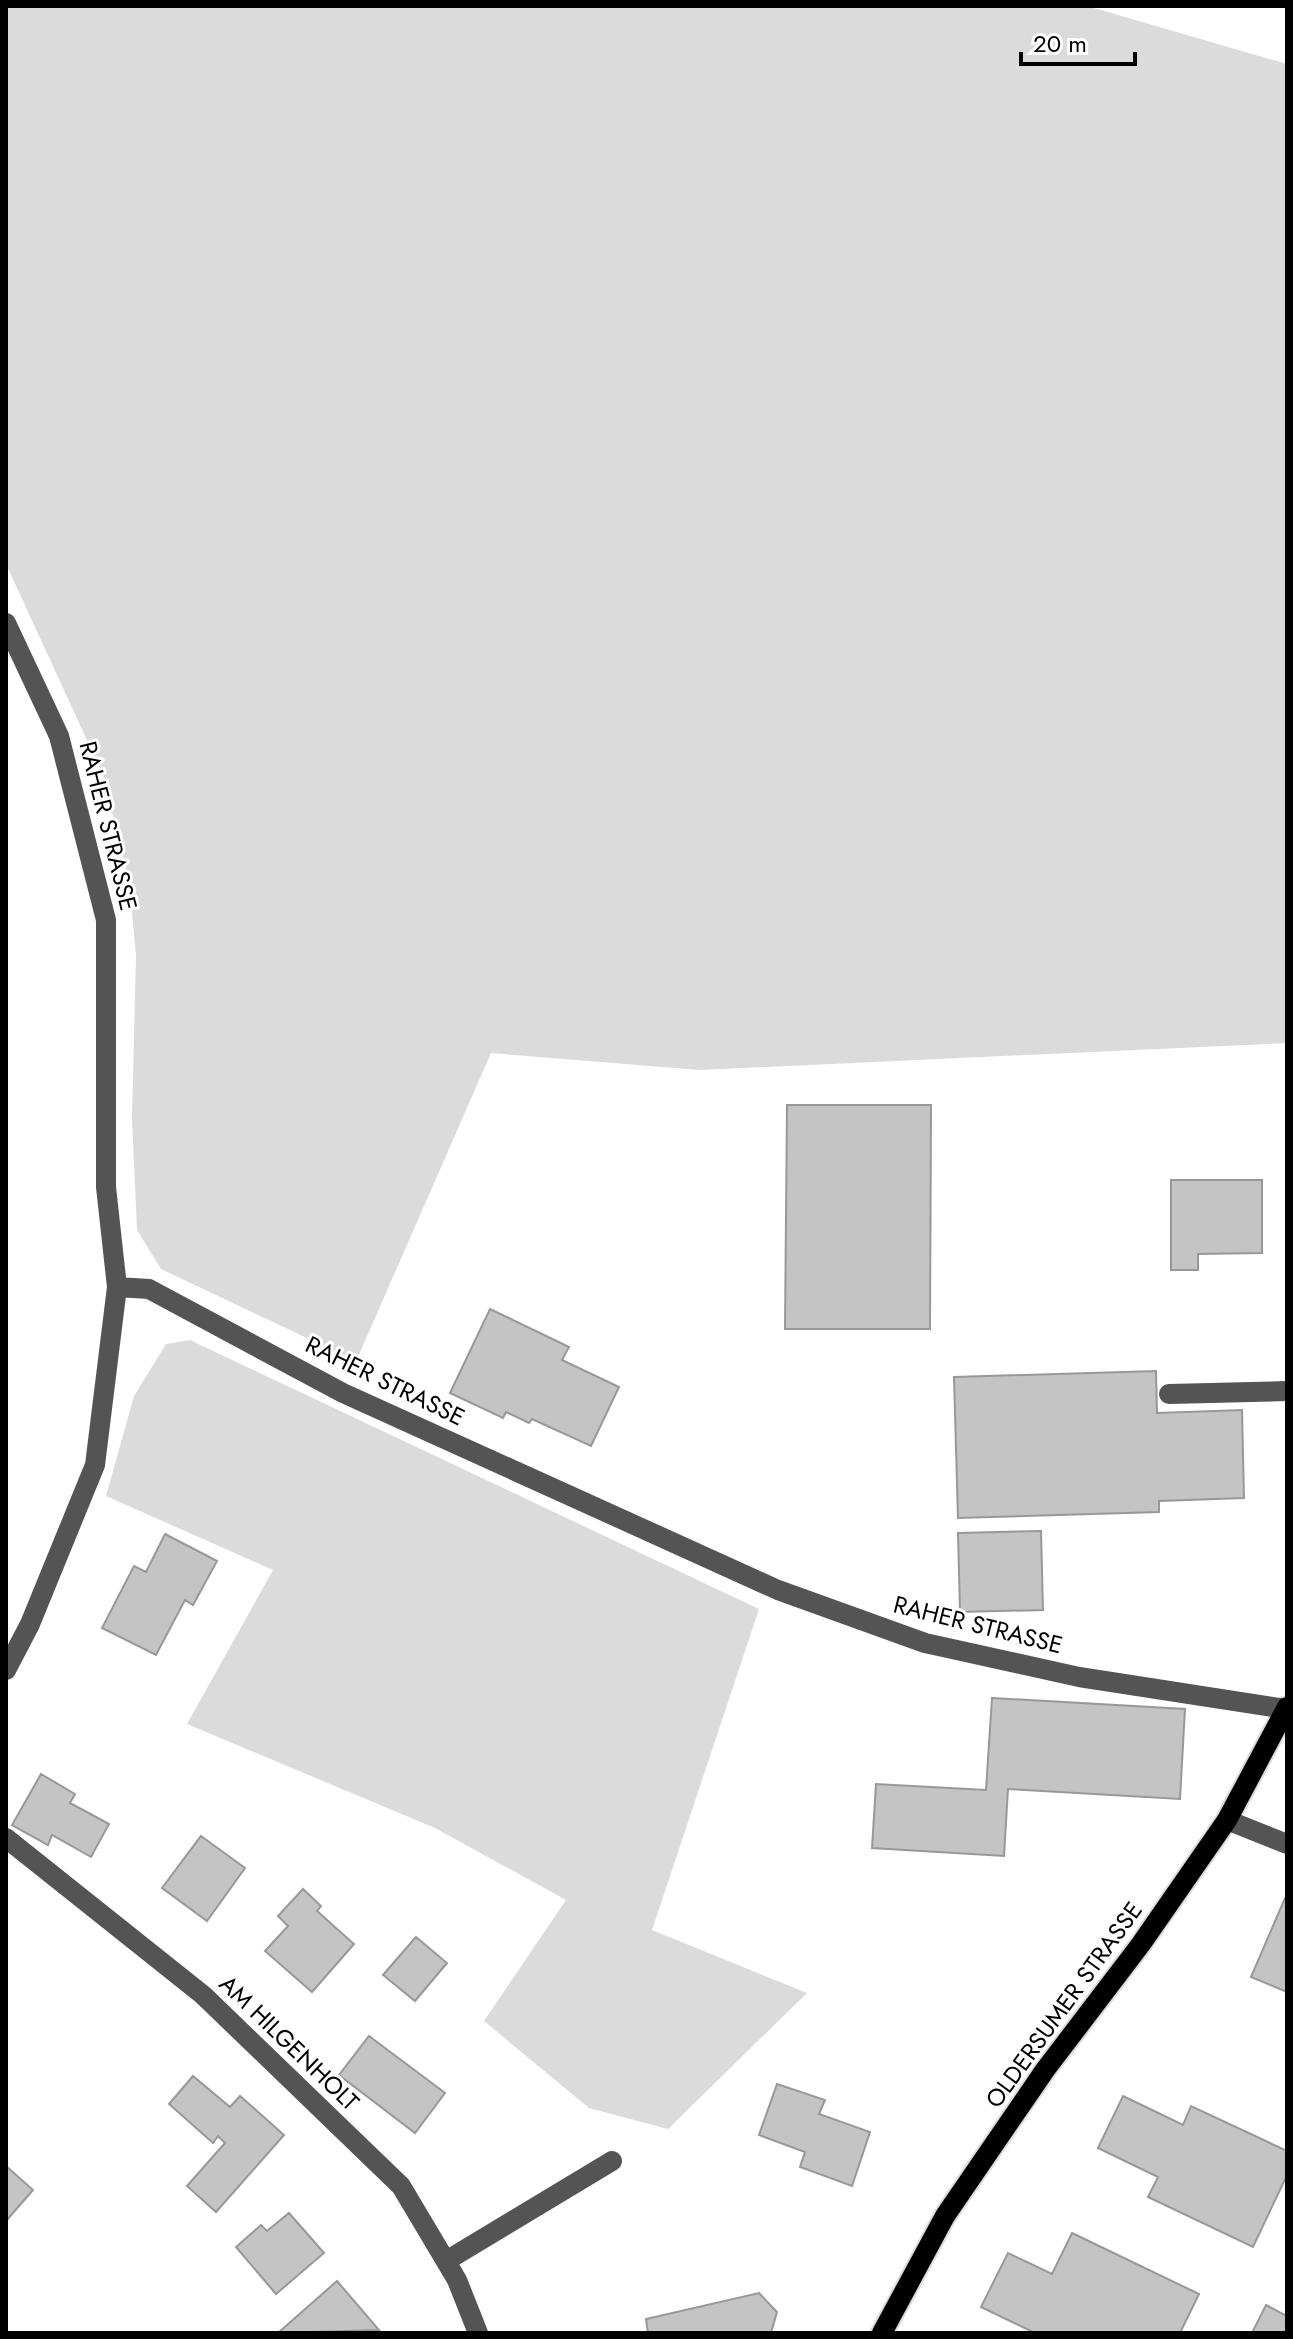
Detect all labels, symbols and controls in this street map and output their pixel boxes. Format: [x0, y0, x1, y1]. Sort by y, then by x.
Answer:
scale bar [1021, 16, 1135, 66]
text: 20 m [1033, 26, 1087, 61]
street label: RAHER STRASSE [71, 738, 146, 914]
street label: RAHER STRASSE [300, 1327, 471, 1434]
street label: RAHER STRASSE [890, 1587, 1066, 1662]
street label: OLDERSUMER STRASSE [977, 1894, 1150, 2115]
street label: AM HILGENHOLT [212, 1967, 367, 2119]

